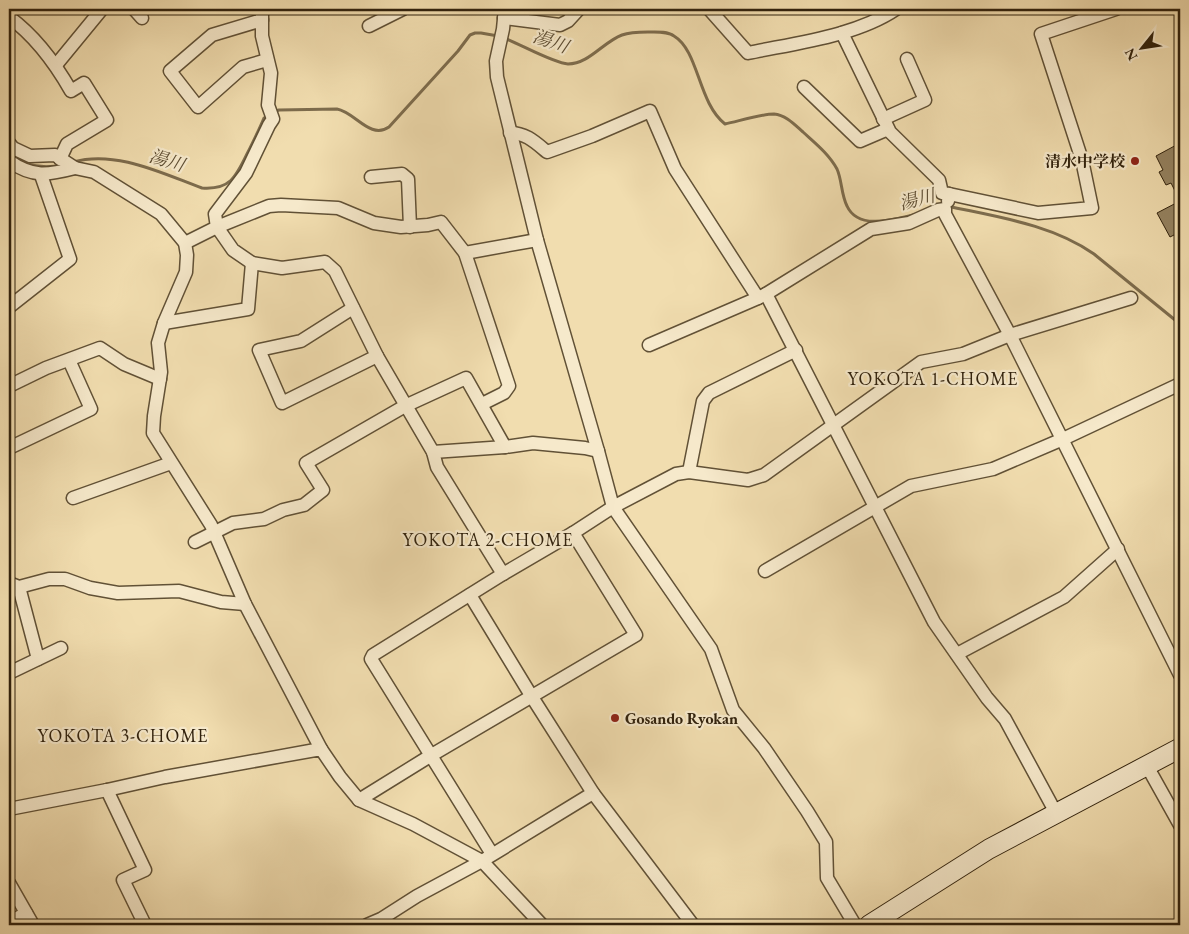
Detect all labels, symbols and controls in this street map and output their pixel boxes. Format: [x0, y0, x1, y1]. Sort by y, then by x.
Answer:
north arrow [1116, 22, 1166, 72]
water label: 湯川 [530, 24, 574, 59]
text: N [1120, 45, 1141, 64]
water label: 湯川 [146, 144, 189, 177]
place label: 清水中学校 [1045, 151, 1126, 172]
marker: 清水中学校 [1129, 155, 1141, 167]
water label: 湯川 [897, 183, 939, 215]
district label: YOKOTA 1-CHOME [847, 367, 1019, 390]
district label: YOKOTA 2-CHOME [402, 528, 574, 551]
place label: Gosando Ryokan [625, 708, 738, 729]
marker: Gosando Ryokan [609, 712, 621, 724]
district label: YOKOTA 3-CHOME [37, 724, 209, 747]

